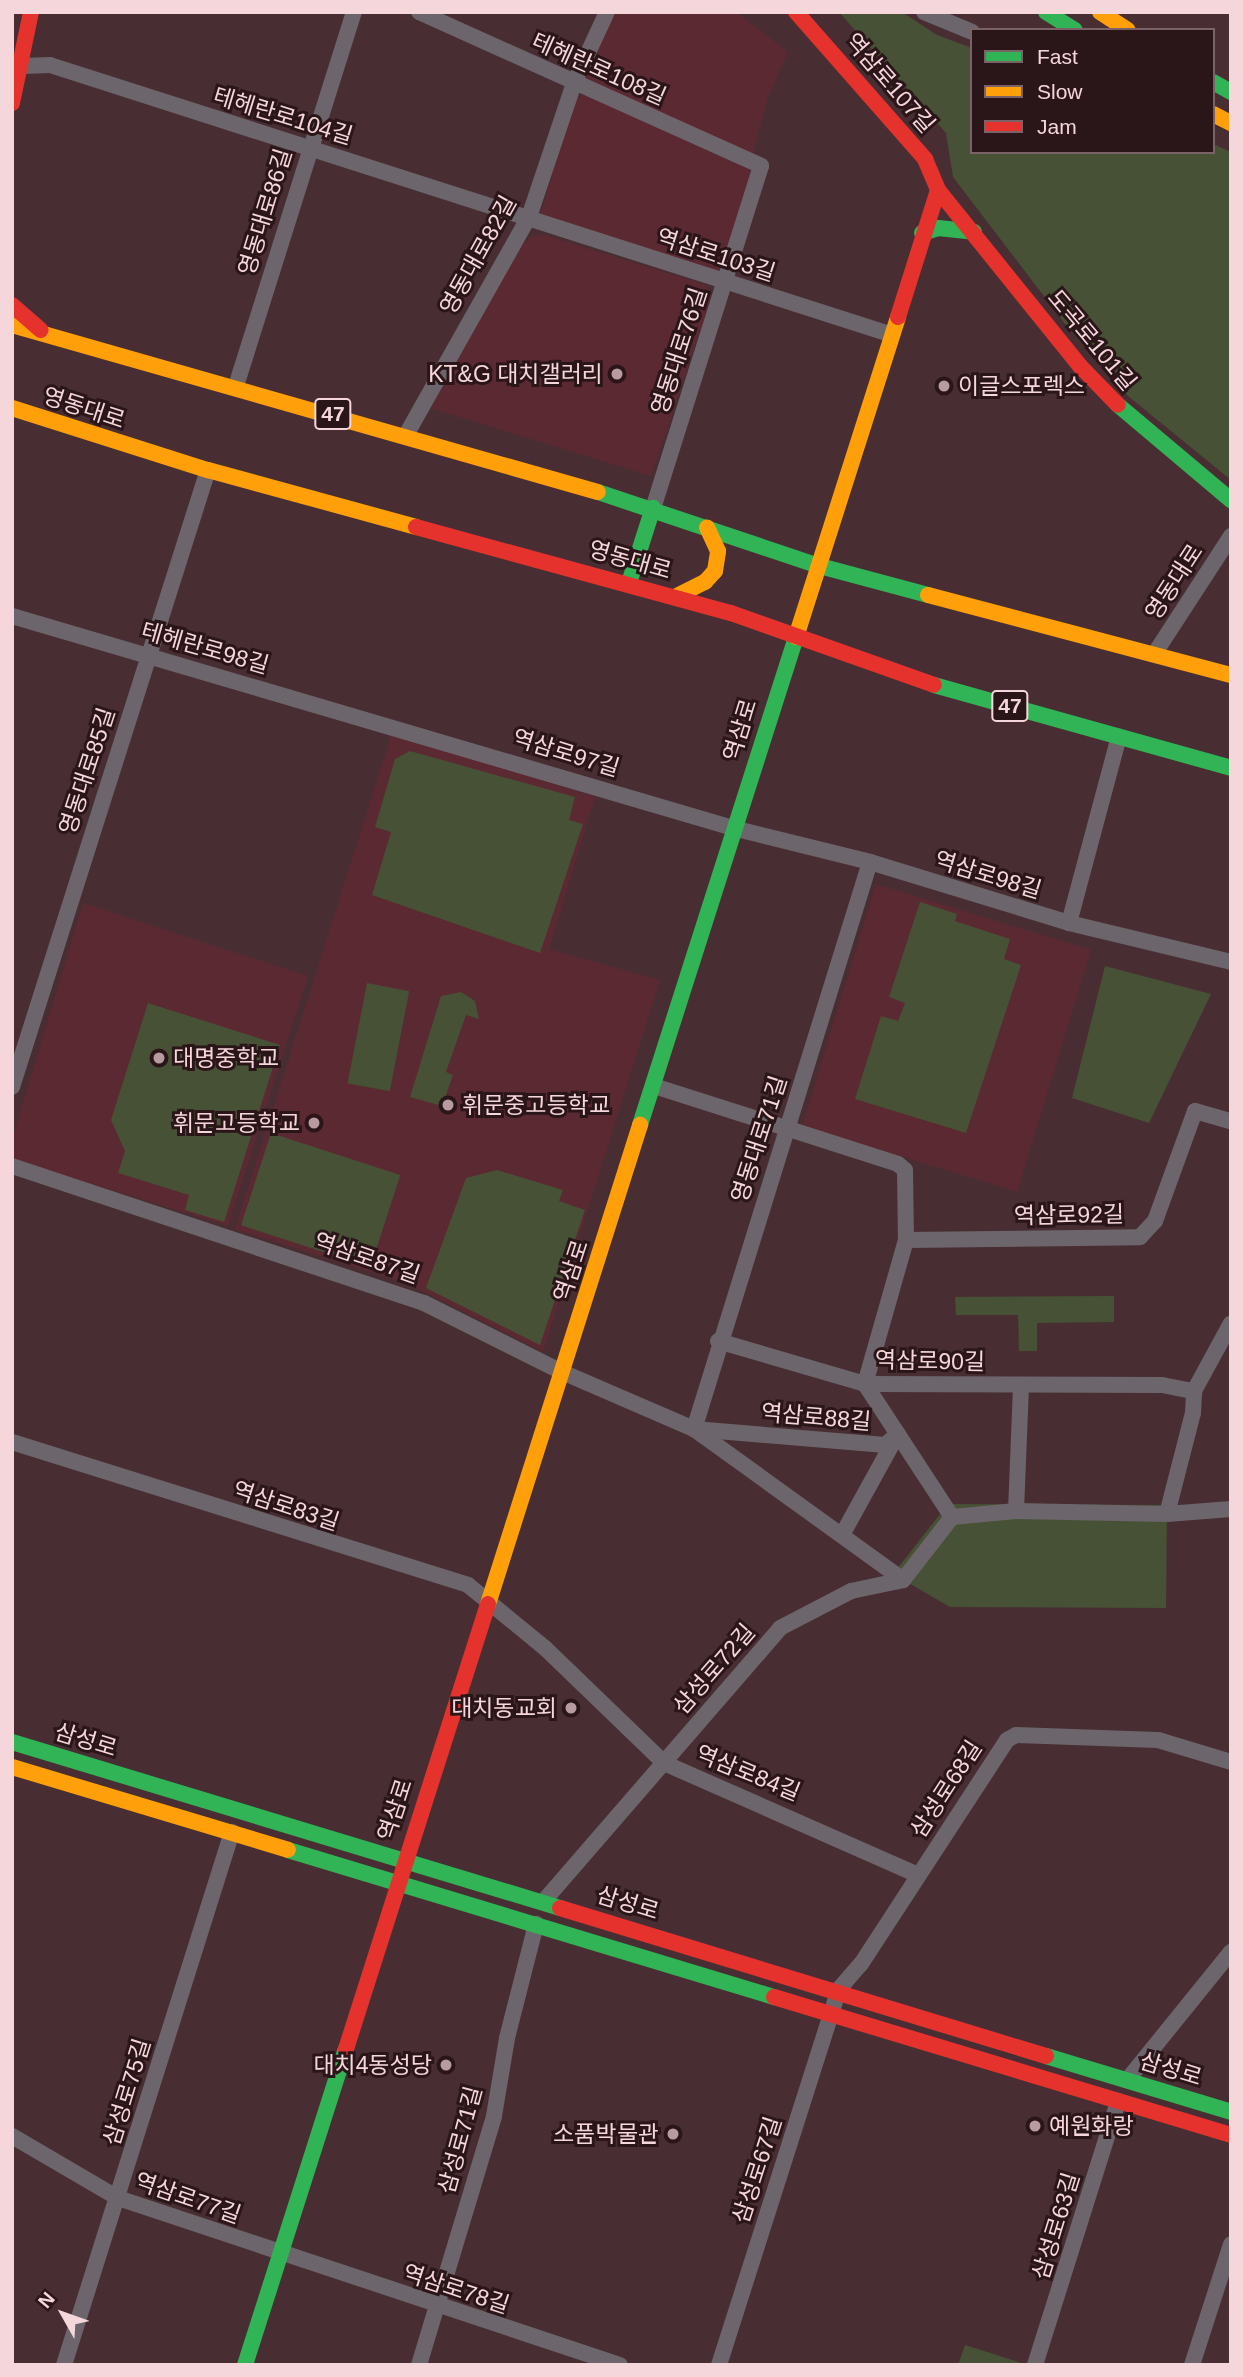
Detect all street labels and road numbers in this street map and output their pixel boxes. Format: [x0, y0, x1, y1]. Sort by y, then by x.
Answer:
street label: 테헤란로108길 [528, 27, 670, 111]
street label: 역삼로107길 [839, 28, 941, 138]
street label: 테헤란로104길 [210, 82, 356, 150]
street label: 영동대로86길 [233, 145, 297, 279]
street label: 영동대로82길 [434, 191, 522, 319]
street label: 역삼로103길 [653, 223, 779, 287]
street label: 영동대로76길 [646, 284, 712, 418]
street label: 도곡로101길 [1042, 284, 1142, 396]
street label: 영동대로 [39, 382, 129, 434]
road number: 47 [314, 396, 352, 432]
street label: 영동대로 [586, 535, 674, 585]
street label: 영동대로 [1139, 539, 1209, 625]
street label: 테헤란로98길 [138, 617, 272, 679]
road number: 47 [991, 688, 1029, 724]
street label: 역삼로 [718, 696, 762, 764]
street label: 영동대로85길 [54, 704, 120, 838]
street label: 역삼로97길 [509, 724, 623, 782]
street label: 역삼로98길 [931, 846, 1045, 904]
street label: 영동대로71길 [726, 1072, 792, 1206]
street label: 역삼로92길 [1014, 1200, 1124, 1230]
street label: 역삼로87길 [310, 1227, 424, 1289]
street label: 역삼로 [548, 1237, 594, 1305]
street label: 역삼로90길 [875, 1346, 985, 1376]
street label: 역삼로88길 [760, 1398, 872, 1436]
street label: 역삼로83길 [229, 1476, 343, 1536]
street label: 삼성로72길 [667, 1618, 761, 1720]
street label: 삼성로 [52, 1718, 120, 1762]
street label: 삼성로68길 [904, 1735, 988, 1843]
street label: 역삼로84길 [692, 1740, 804, 1806]
street label: 역삼로 [372, 1776, 418, 1844]
street label: 삼성로 [594, 1881, 662, 1925]
street label: 삼성로75길 [98, 2035, 156, 2149]
street label: 삼성로 [1137, 2047, 1205, 2091]
street label: 삼성로71길 [432, 2083, 488, 2197]
street label: 삼성로67길 [727, 2113, 787, 2227]
street label: 역삼로77길 [131, 2167, 245, 2229]
street label: 삼성로63길 [1027, 2169, 1085, 2283]
street label: 역삼로78길 [399, 2259, 513, 2319]

